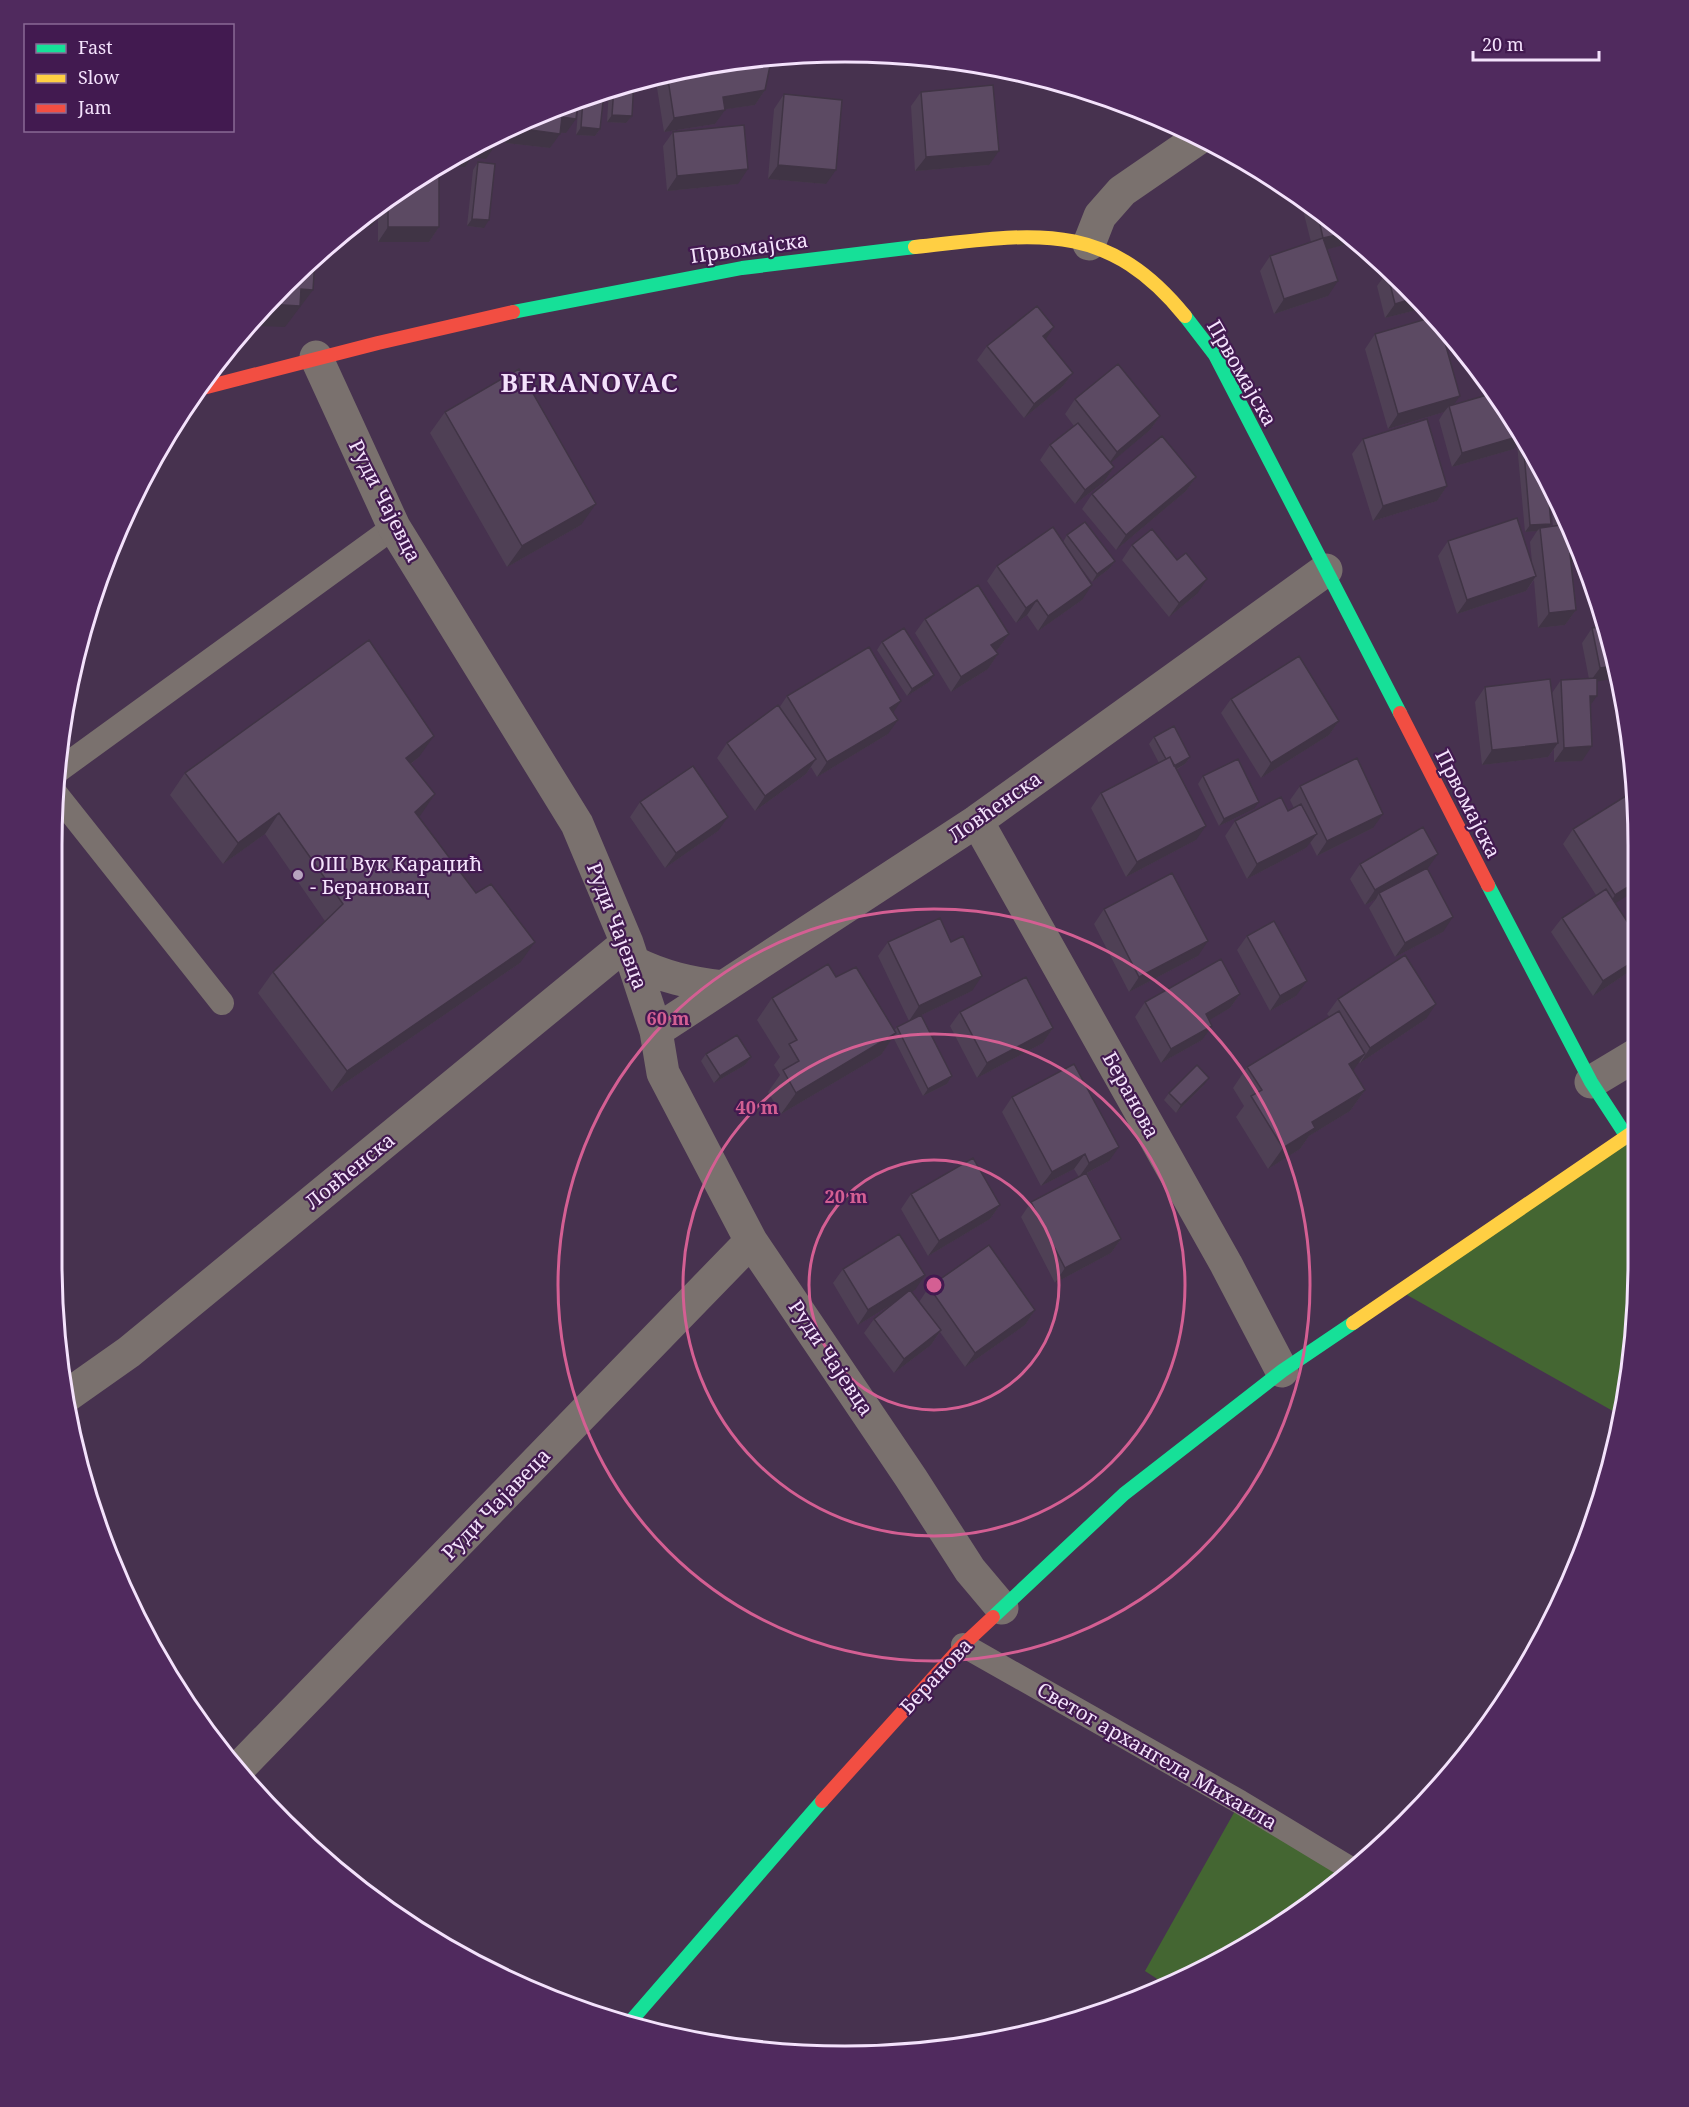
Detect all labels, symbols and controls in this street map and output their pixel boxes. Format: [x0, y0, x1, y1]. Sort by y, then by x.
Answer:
legend [24, 24, 234, 132]
scale bar [1473, 24, 1599, 62]
text: 20 m [1482, 32, 1524, 56]
text: Fast [78, 35, 113, 59]
text: Slow [78, 65, 120, 89]
text: Jam [77, 95, 112, 119]
street label: Првомајска [688, 226, 810, 269]
street label: Првомајска [1201, 315, 1284, 431]
district label: BERANOVAC [501, 364, 680, 400]
street label: Руди Чајевца [343, 435, 428, 567]
street label: Првомајска [1430, 745, 1507, 863]
street label: Ловћенска [943, 765, 1047, 849]
place label: ОШ Вук Караџић - Берановац [310, 850, 483, 900]
street label: Руди Чајевца [581, 858, 654, 993]
marker: ОШ Вук Караџић - Берановац [291, 868, 305, 882]
text: 60 m [647, 1006, 690, 1030]
street label: Беранова [1097, 1047, 1166, 1143]
text: 40 m [736, 1095, 779, 1119]
street label: Ловћенска [299, 1126, 400, 1215]
text: 20 m [825, 1184, 868, 1208]
centre of rings [924, 1275, 944, 1295]
street label: Руди Чајевца [783, 1295, 880, 1421]
street label: Руди Чајавеца [435, 1442, 556, 1565]
street label: Беранова [893, 1632, 978, 1720]
street label: Светог архангела Михаила [1032, 1676, 1282, 1836]

